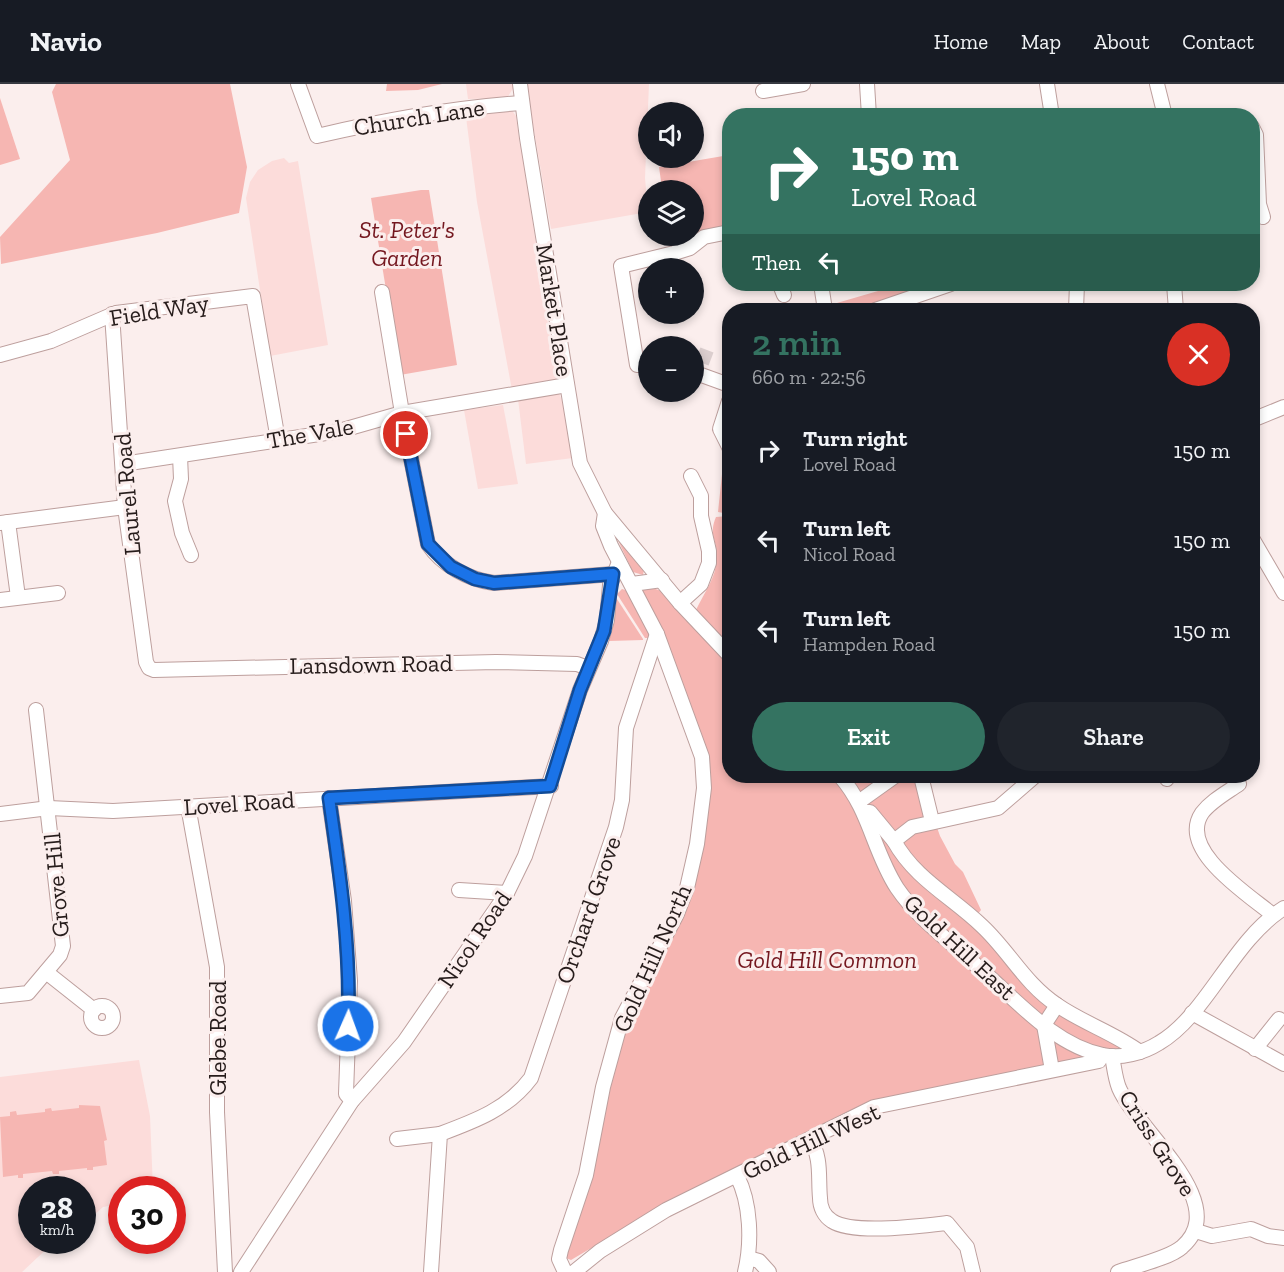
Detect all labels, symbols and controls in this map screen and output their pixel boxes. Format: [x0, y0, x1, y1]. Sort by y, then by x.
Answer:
text: Navio [30, 25, 102, 58]
text: Home [934, 29, 988, 54]
text: Map [1021, 29, 1061, 54]
text: About [1094, 29, 1149, 54]
text: Contact [1182, 29, 1254, 54]
street label: Church Lane [352, 92, 486, 142]
map controls [638, 102, 704, 402]
button: sound [638, 102, 704, 168]
text: 150 m [851, 130, 959, 181]
icon: right [752, 132, 830, 210]
button: layers [638, 180, 704, 246]
text: Lovel Road [851, 181, 976, 213]
park label: St. Peter's Garden [359, 215, 455, 272]
street label: Market Place [530, 241, 580, 379]
icon: left [813, 246, 846, 279]
text: Then [752, 249, 801, 276]
button: + [638, 258, 704, 324]
street label: Field Way [107, 288, 212, 332]
text: 2 min [752, 321, 841, 364]
button: close [1167, 323, 1230, 386]
button: − [638, 336, 704, 402]
text: 660 m · 22:56 [752, 365, 866, 389]
pin [380, 408, 431, 459]
street label: The Vale [264, 411, 356, 455]
icon: arrive [389, 417, 422, 450]
text: Turn right [803, 425, 907, 452]
street label: Laurel Road [107, 432, 147, 556]
icon: right [752, 434, 785, 467]
text: 150 m [1174, 437, 1230, 464]
text: Lovel Road [803, 452, 896, 476]
text: Turn left [803, 515, 890, 542]
icon: left [752, 524, 785, 557]
text: 150 m [1174, 527, 1230, 554]
text: Nicol Road [803, 542, 895, 566]
text: Turn left [803, 605, 890, 632]
icon: left [752, 614, 785, 647]
text: 150 m [1174, 617, 1230, 644]
text: Hampden Road [803, 632, 935, 656]
street label: Lansdown Road [289, 648, 453, 680]
button: Exit [752, 702, 985, 771]
button: Share [997, 702, 1230, 771]
street label: Lovel Road [182, 785, 296, 821]
street label: Grove Hill [37, 832, 75, 938]
street label: Orchard Grove [549, 832, 627, 988]
street label: Gold Hill North [606, 879, 698, 1036]
street label: Nicol Road [431, 885, 517, 993]
street label: Gold Hill East [898, 888, 1022, 1006]
park label: Gold Hill Common [737, 945, 917, 974]
street label: Glebe Road [203, 980, 232, 1096]
position arrow [316, 994, 380, 1058]
street label: Criss Grove [1113, 1085, 1203, 1201]
street label: Gold Hill West [738, 1097, 884, 1185]
speed limit sign: 30 [108, 1176, 186, 1254]
text: 28 [41, 1190, 73, 1226]
text: km/h [40, 1221, 74, 1239]

